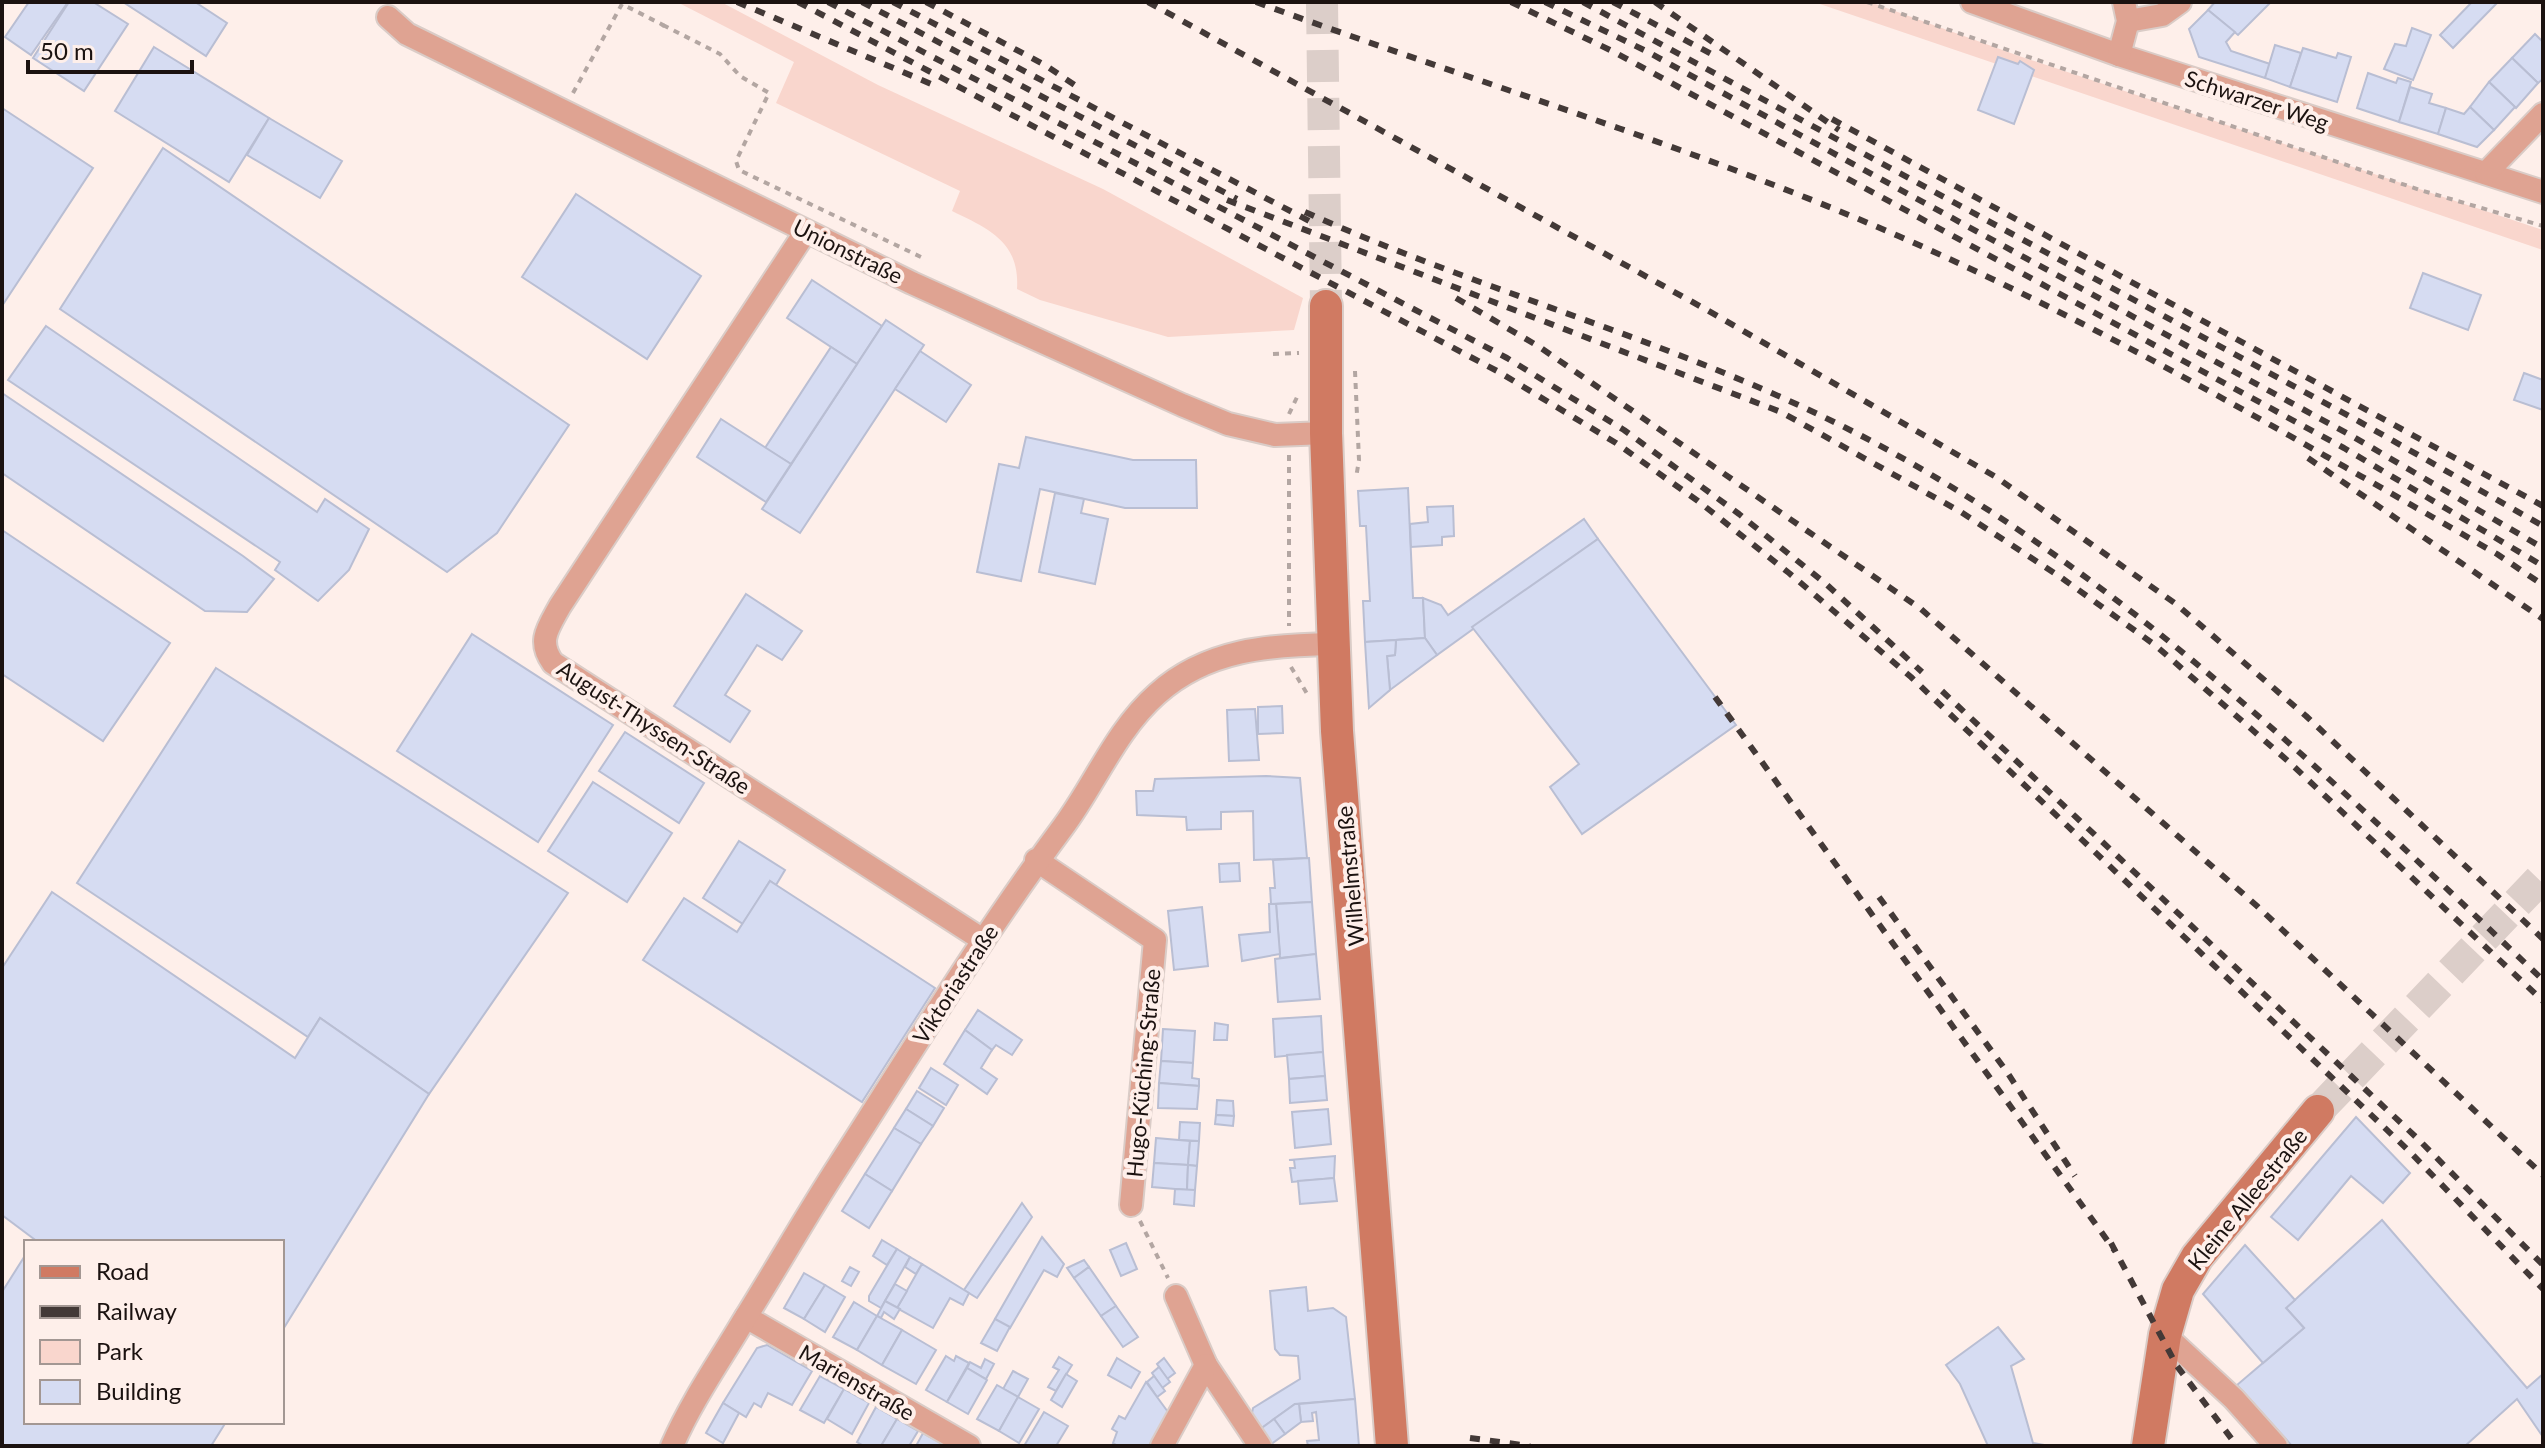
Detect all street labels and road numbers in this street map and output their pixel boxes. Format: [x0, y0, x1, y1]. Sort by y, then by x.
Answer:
street label: Schwarzer Weg [2182, 64, 2332, 136]
street label: Unionstraße [789, 213, 907, 289]
street label: August-Thyssen-Straße [553, 655, 755, 799]
street label: Wilhelmstraße [1330, 805, 1370, 947]
street label: Viktoriastraße [907, 919, 1003, 1049]
street label: Hugo-Küching-Straße [1120, 967, 1166, 1179]
street label: Kleine Alleestraße [2182, 1123, 2312, 1275]
street label: Marienstraße [794, 1338, 920, 1426]

